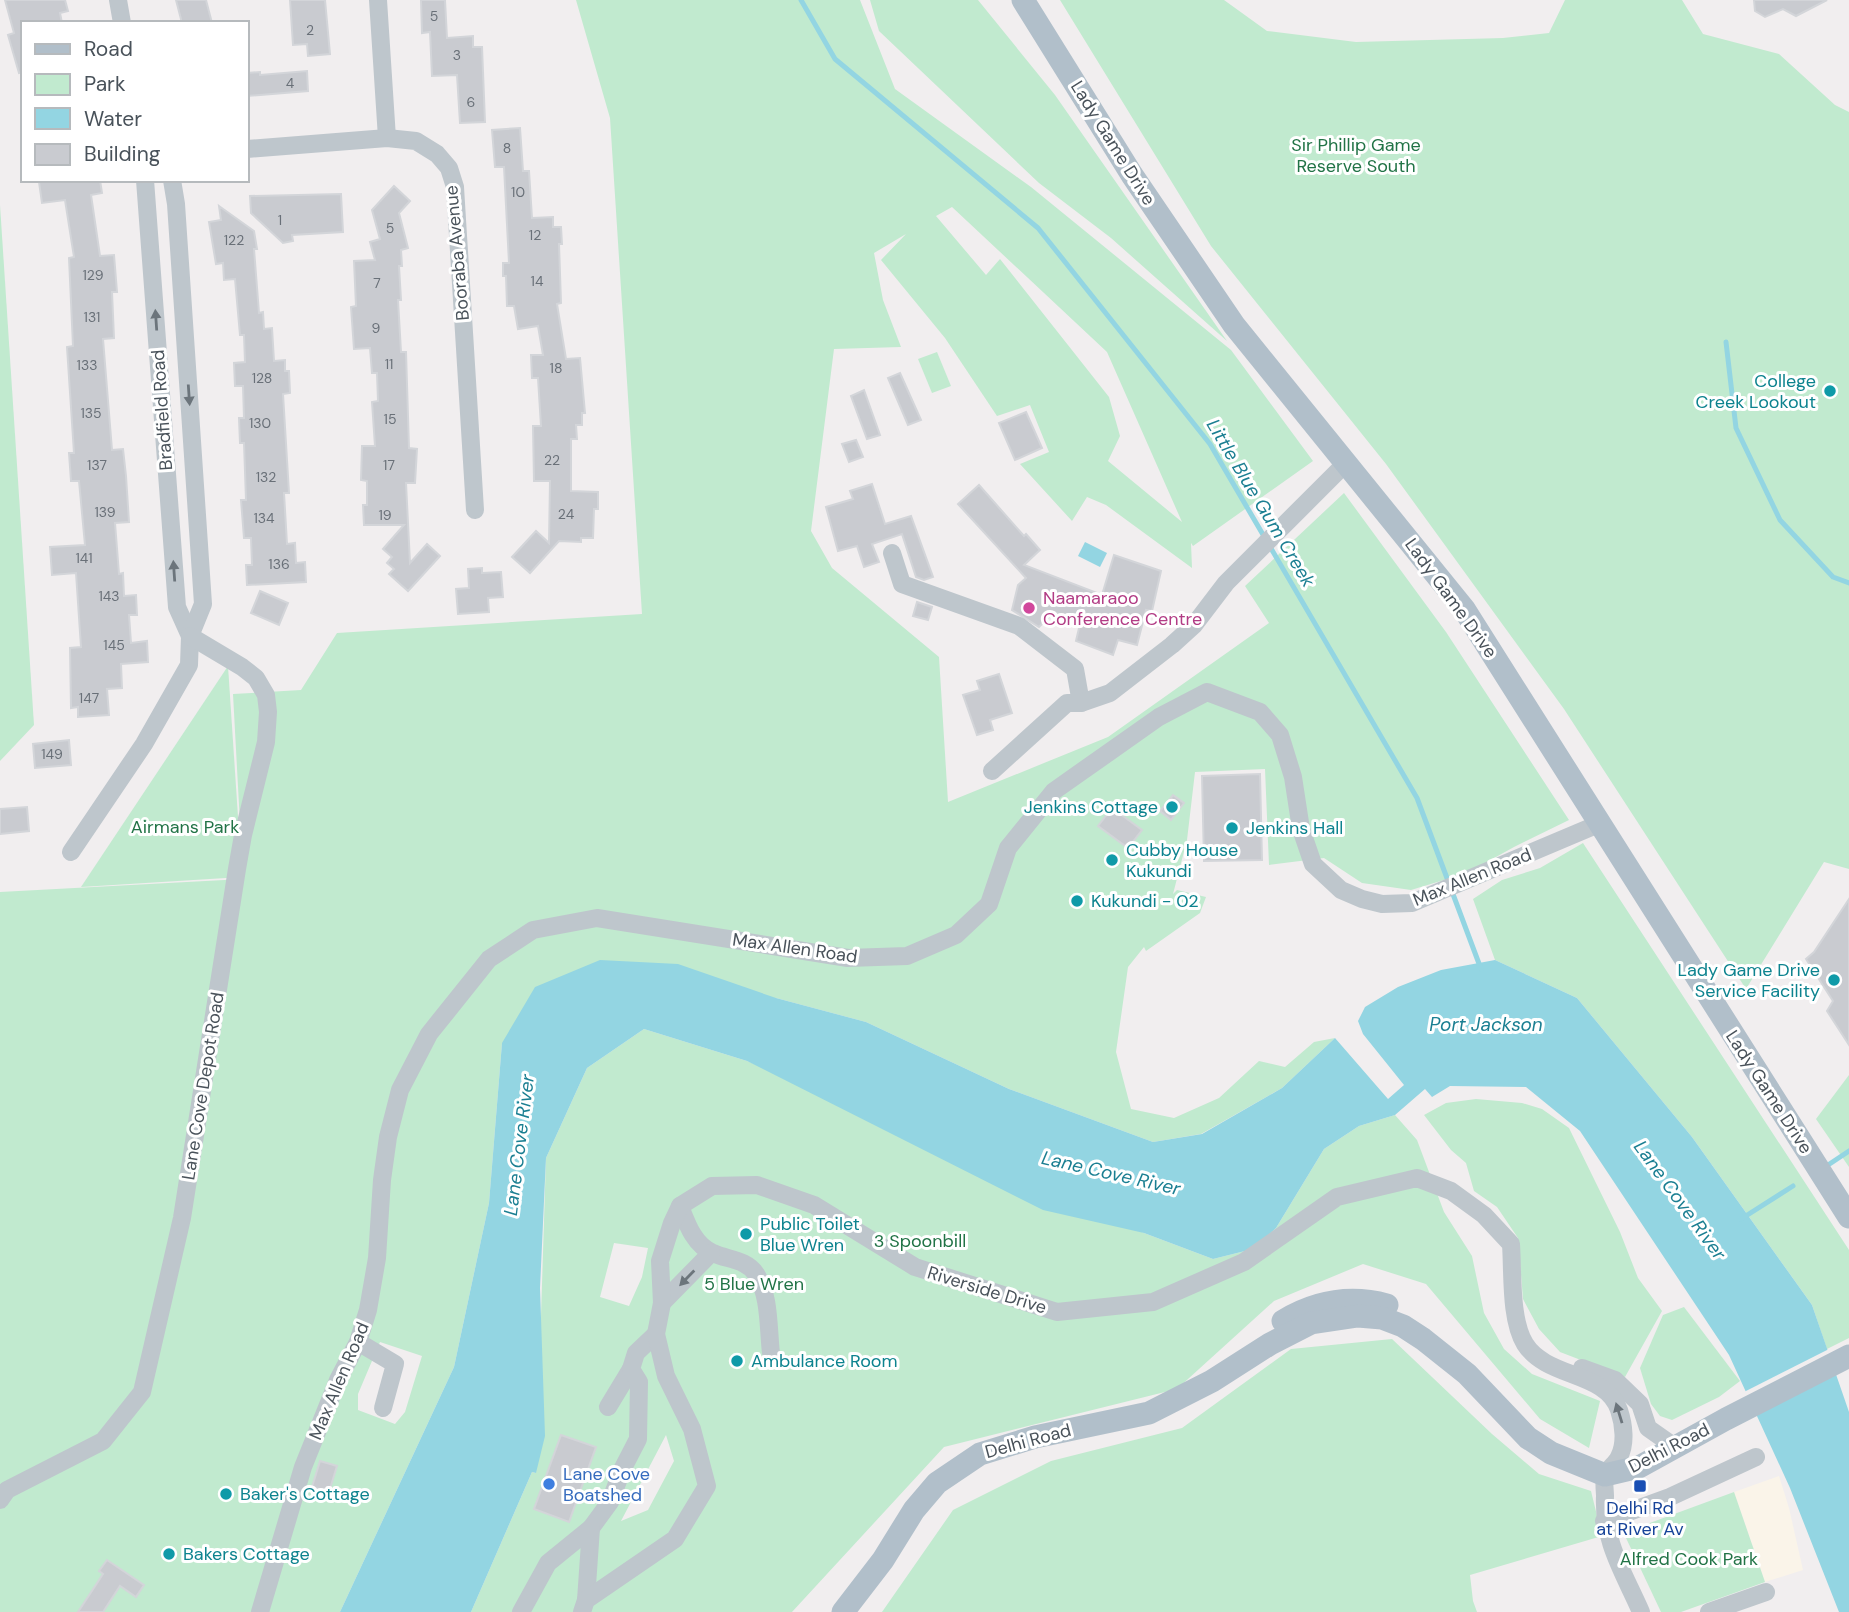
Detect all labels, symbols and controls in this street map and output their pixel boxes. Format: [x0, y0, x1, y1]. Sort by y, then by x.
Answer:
house number: 5 [430, 7, 438, 25]
legend [21, 21, 248, 182]
house number: 2 [306, 21, 314, 39]
text: Road [84, 35, 133, 63]
house number: 3 [453, 46, 461, 64]
text: Park [84, 70, 126, 98]
house number: 4 [286, 74, 295, 92]
street label: Lady Game Drive [1065, 76, 1161, 210]
house number: 6 [467, 93, 475, 111]
text: Water [84, 105, 142, 133]
park label: Sir Phillip Game Reserve South [1291, 133, 1421, 178]
house number: 8 [503, 139, 511, 157]
text: Building [84, 140, 161, 168]
house number: 10 [511, 183, 525, 201]
street label: Booraba Avenue [439, 184, 475, 322]
house number: 1 [278, 211, 282, 229]
house number: 5 [386, 219, 394, 237]
house number: 12 [529, 226, 541, 244]
house number: 122 [224, 231, 244, 249]
house number: 129 [82, 266, 104, 284]
house number: 14 [531, 272, 544, 290]
house number: 7 [373, 274, 381, 292]
house number: 131 [84, 308, 100, 326]
one-way arrow [150, 309, 161, 331]
house number: 9 [372, 319, 381, 337]
street label: Bradfield Road [146, 349, 178, 471]
house number: 11 [385, 355, 393, 373]
house number: 133 [77, 356, 97, 374]
house number: 18 [550, 359, 562, 377]
house number: 128 [252, 369, 272, 387]
place label: College Creek Lookout [1696, 369, 1816, 414]
marker: College Creek Lookout [1822, 383, 1838, 399]
one-way arrow [184, 384, 195, 406]
house number: 135 [80, 404, 102, 422]
house number: 15 [384, 410, 396, 428]
house number: 130 [249, 414, 271, 432]
water label: Little Blue Gum Creek [1201, 414, 1321, 592]
house number: 22 [544, 451, 560, 469]
house number: 137 [87, 456, 107, 474]
house number: 17 [383, 456, 395, 474]
house number: 132 [256, 468, 276, 486]
house number: 139 [94, 503, 116, 521]
house number: 24 [558, 505, 575, 523]
house number: 19 [378, 506, 392, 524]
house number: 134 [253, 509, 275, 527]
street label: Lady Game Drive [1399, 533, 1503, 663]
house number: 141 [75, 549, 93, 567]
house number: 136 [268, 555, 290, 573]
one-way arrow [168, 560, 179, 582]
place label: Naamaraoo Conference Centre [1043, 586, 1202, 631]
house number: 143 [98, 587, 120, 605]
marker: Naamaraoo Conference Centre [1021, 600, 1037, 616]
house number: 145 [103, 636, 125, 654]
house number: 147 [79, 689, 99, 707]
house number: 149 [41, 745, 63, 763]
place label: Jenkins Cottage [1024, 795, 1158, 819]
marker: Jenkins Cottage [1164, 799, 1180, 815]
park label: Airmans Park [131, 815, 239, 839]
place label: Jenkins Hall [1246, 816, 1343, 840]
marker: Jenkins Hall [1224, 820, 1240, 836]
place label: Cubby House Kukundi [1126, 838, 1238, 883]
street label: Max Allen Road [1409, 842, 1535, 912]
marker: Cubby House Kukundi [1104, 852, 1120, 868]
place label: Kukundi - 02 [1091, 889, 1199, 913]
marker: Kukundi - 02 [1069, 893, 1085, 909]
street label: Max Allen Road [731, 927, 859, 969]
place label: Lady Game Drive Service Facility [1678, 958, 1820, 1003]
marker: Lady Game Drive Service Facility [1826, 972, 1842, 988]
street label: Lane Cove Depot Road [176, 990, 230, 1182]
water label: Port Jackson [1429, 1012, 1543, 1037]
street label: Lady Game Drive [1720, 1026, 1818, 1158]
water label: Lane Cove River [498, 1072, 540, 1217]
water label: Lane Cove River [1628, 1135, 1732, 1266]
water label: Lane Cove River [1039, 1145, 1184, 1201]
place label: Public Toilet Blue Wren [760, 1212, 860, 1257]
marker: Public Toilet Blue Wren [738, 1226, 754, 1242]
park label: 3 Spoonbill [874, 1229, 966, 1253]
street label: Riverside Drive [925, 1261, 1049, 1319]
one-way arrow [678, 1269, 695, 1286]
park label: 5 Blue Wren [704, 1272, 804, 1296]
street label: Max Allen Road [303, 1318, 375, 1444]
place label: Ambulance Room [751, 1349, 898, 1373]
marker: Ambulance Room [729, 1353, 745, 1369]
one-way arrow [1613, 1402, 1623, 1423]
street label: Delhi Road [1624, 1417, 1714, 1479]
street label: Delhi Road [982, 1418, 1074, 1464]
place label: Lane Cove Boatshed [563, 1462, 650, 1507]
marker: Lane Cove Boatshed [541, 1476, 557, 1492]
marker: Delhi Rd at River Av [1632, 1478, 1648, 1494]
place label: Baker's Cottage [240, 1482, 370, 1506]
marker: Baker's Cottage [218, 1486, 234, 1502]
place label: Delhi Rd at River Av [1596, 1496, 1684, 1541]
place label: Bakers Cottage [183, 1542, 310, 1566]
marker: Bakers Cottage [161, 1546, 177, 1562]
park label: Alfred Cook Park [1620, 1547, 1758, 1571]

